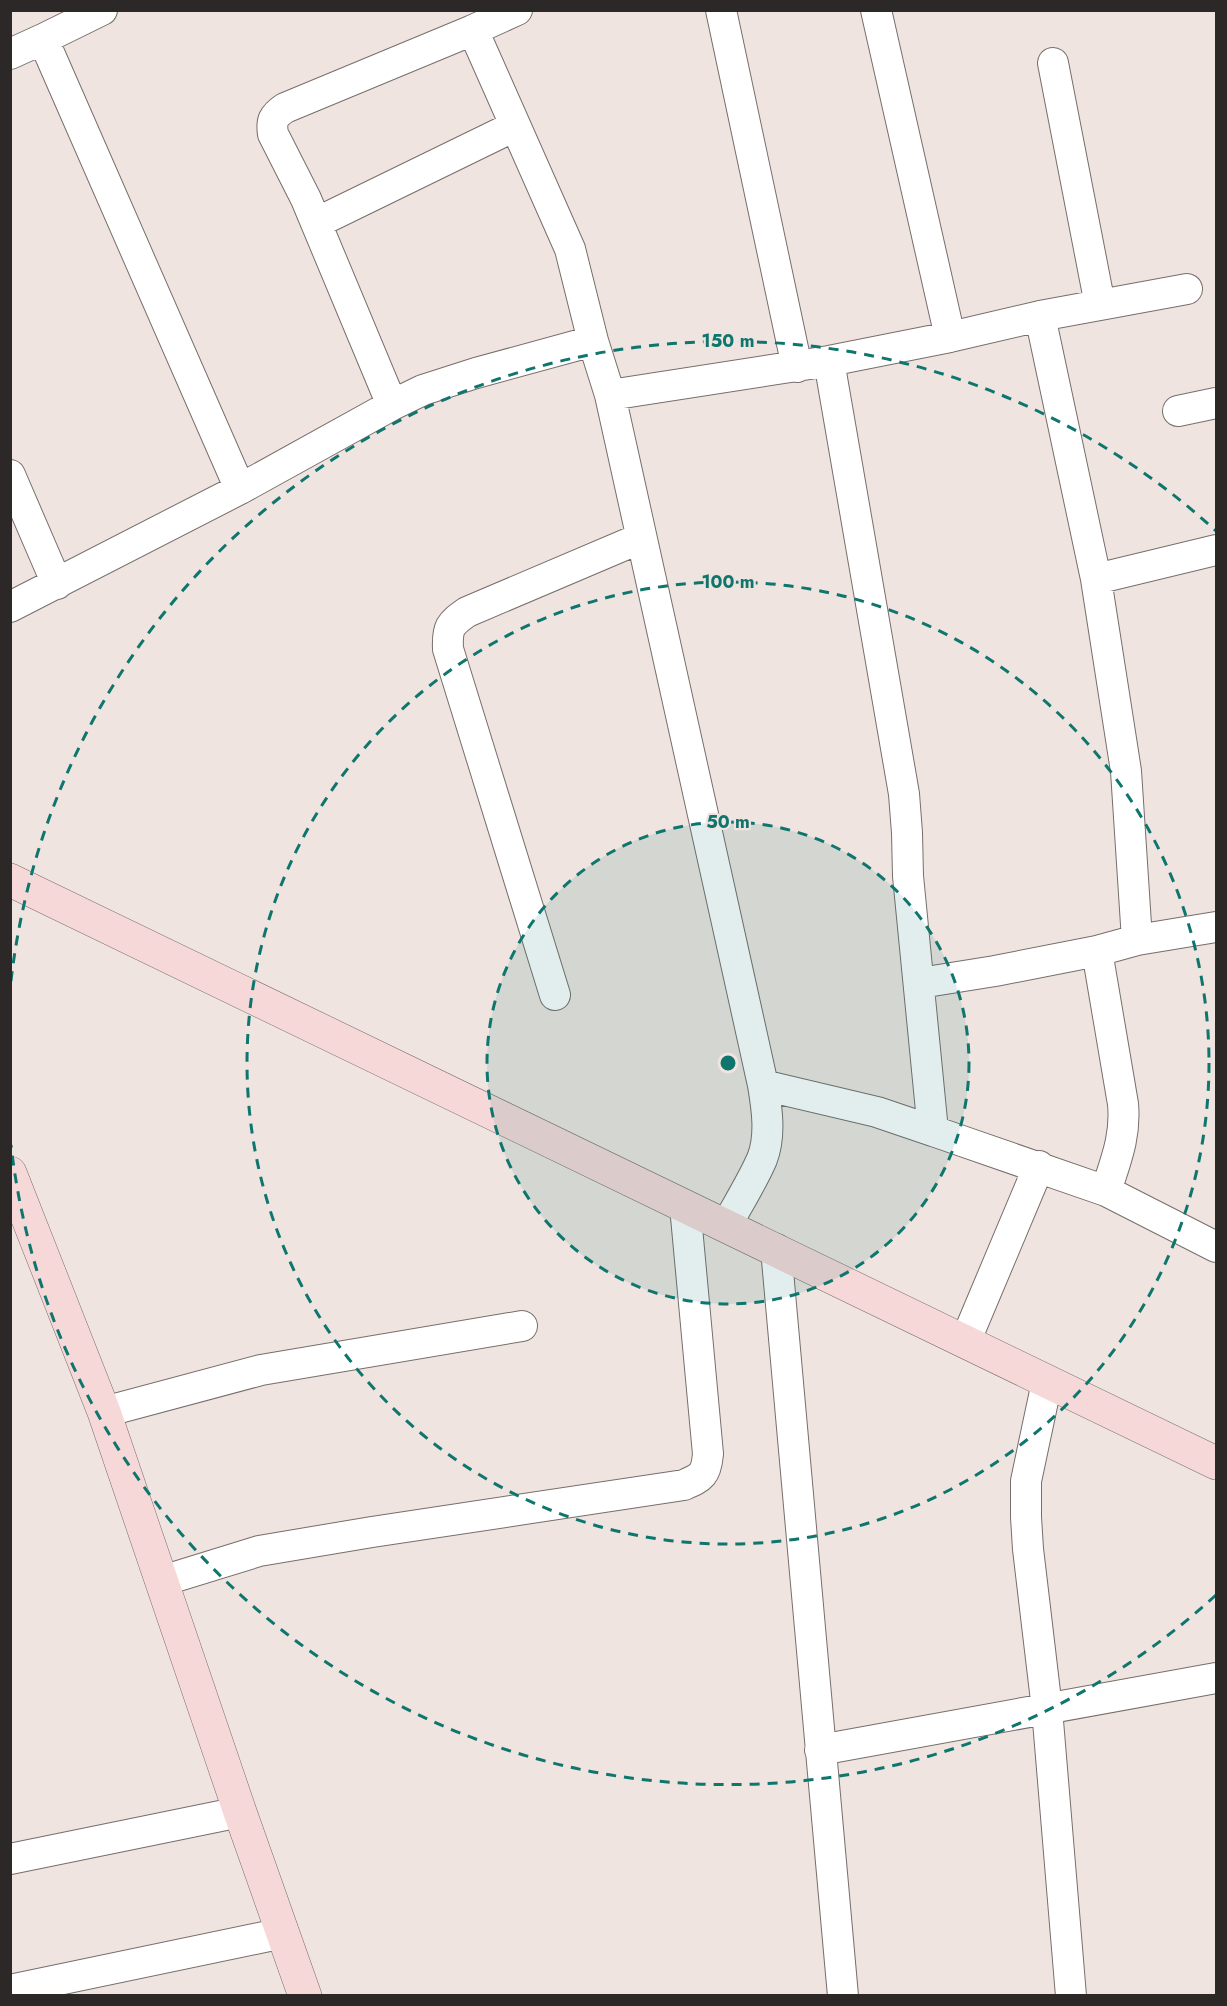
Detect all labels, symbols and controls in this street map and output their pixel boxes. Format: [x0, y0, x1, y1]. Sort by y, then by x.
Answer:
text: 150 m [702, 328, 754, 354]
text: 100 m [701, 569, 755, 595]
text: 50 m [706, 809, 750, 835]
centre of rings [718, 1053, 738, 1073]

